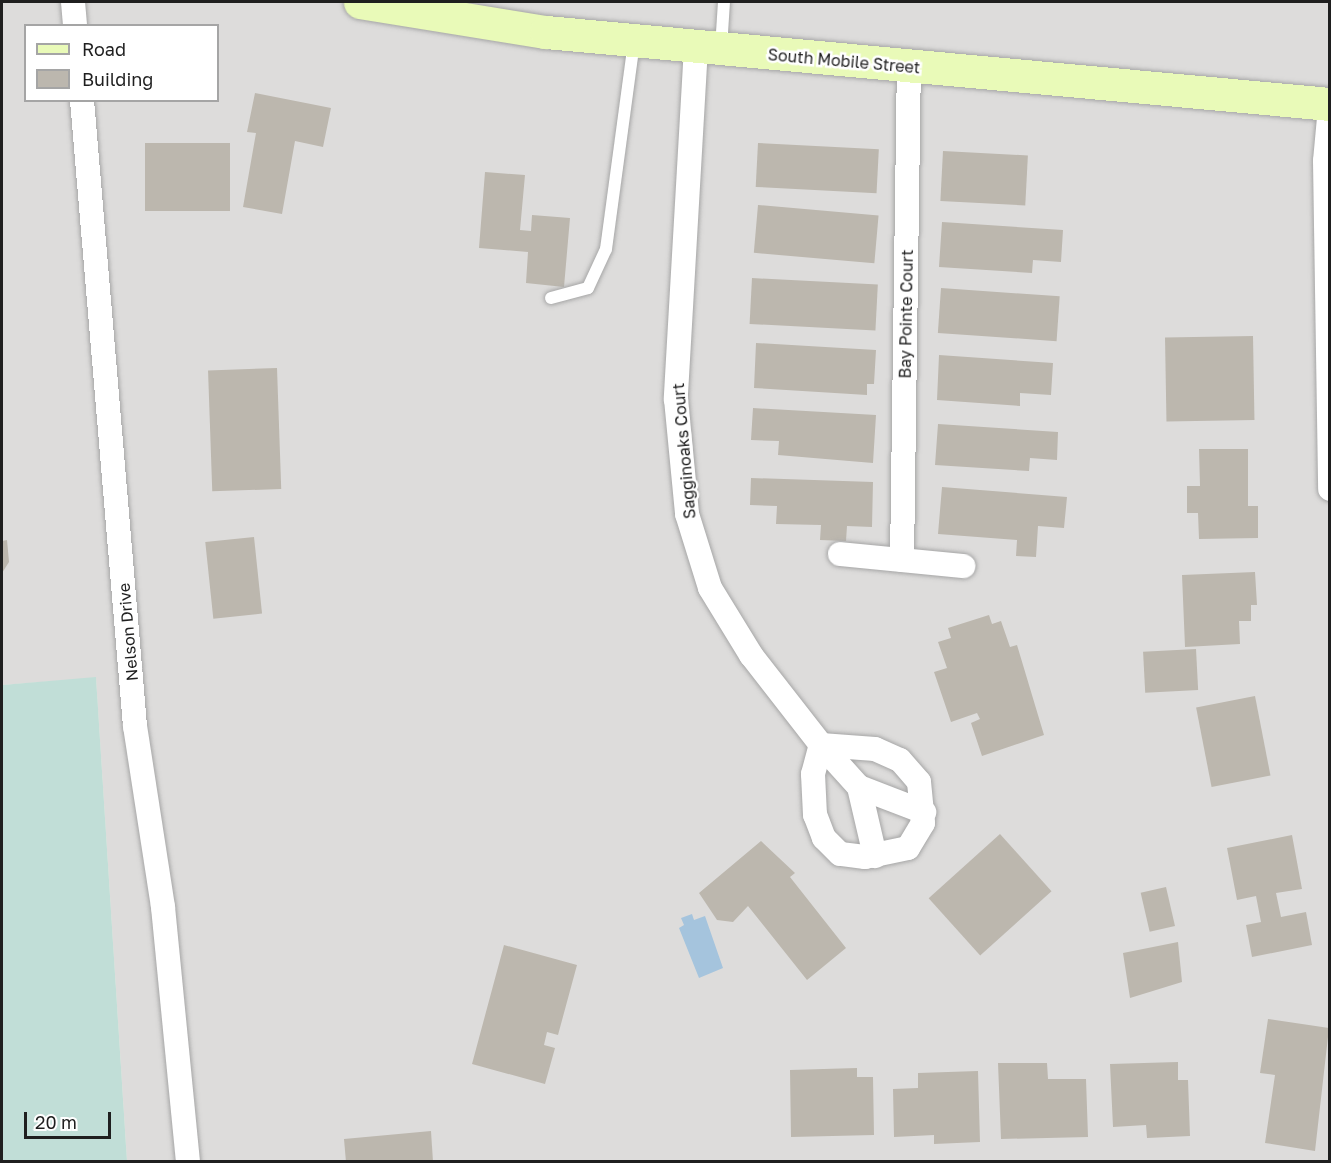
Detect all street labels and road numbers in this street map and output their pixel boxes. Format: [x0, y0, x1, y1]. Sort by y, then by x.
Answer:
street label: South Mobile Street [767, 45, 921, 77]
street label: Bay Pointe Court [895, 249, 917, 379]
street label: Sagginoaks Court [668, 382, 700, 520]
street label: Nelson Drive [114, 582, 142, 682]

